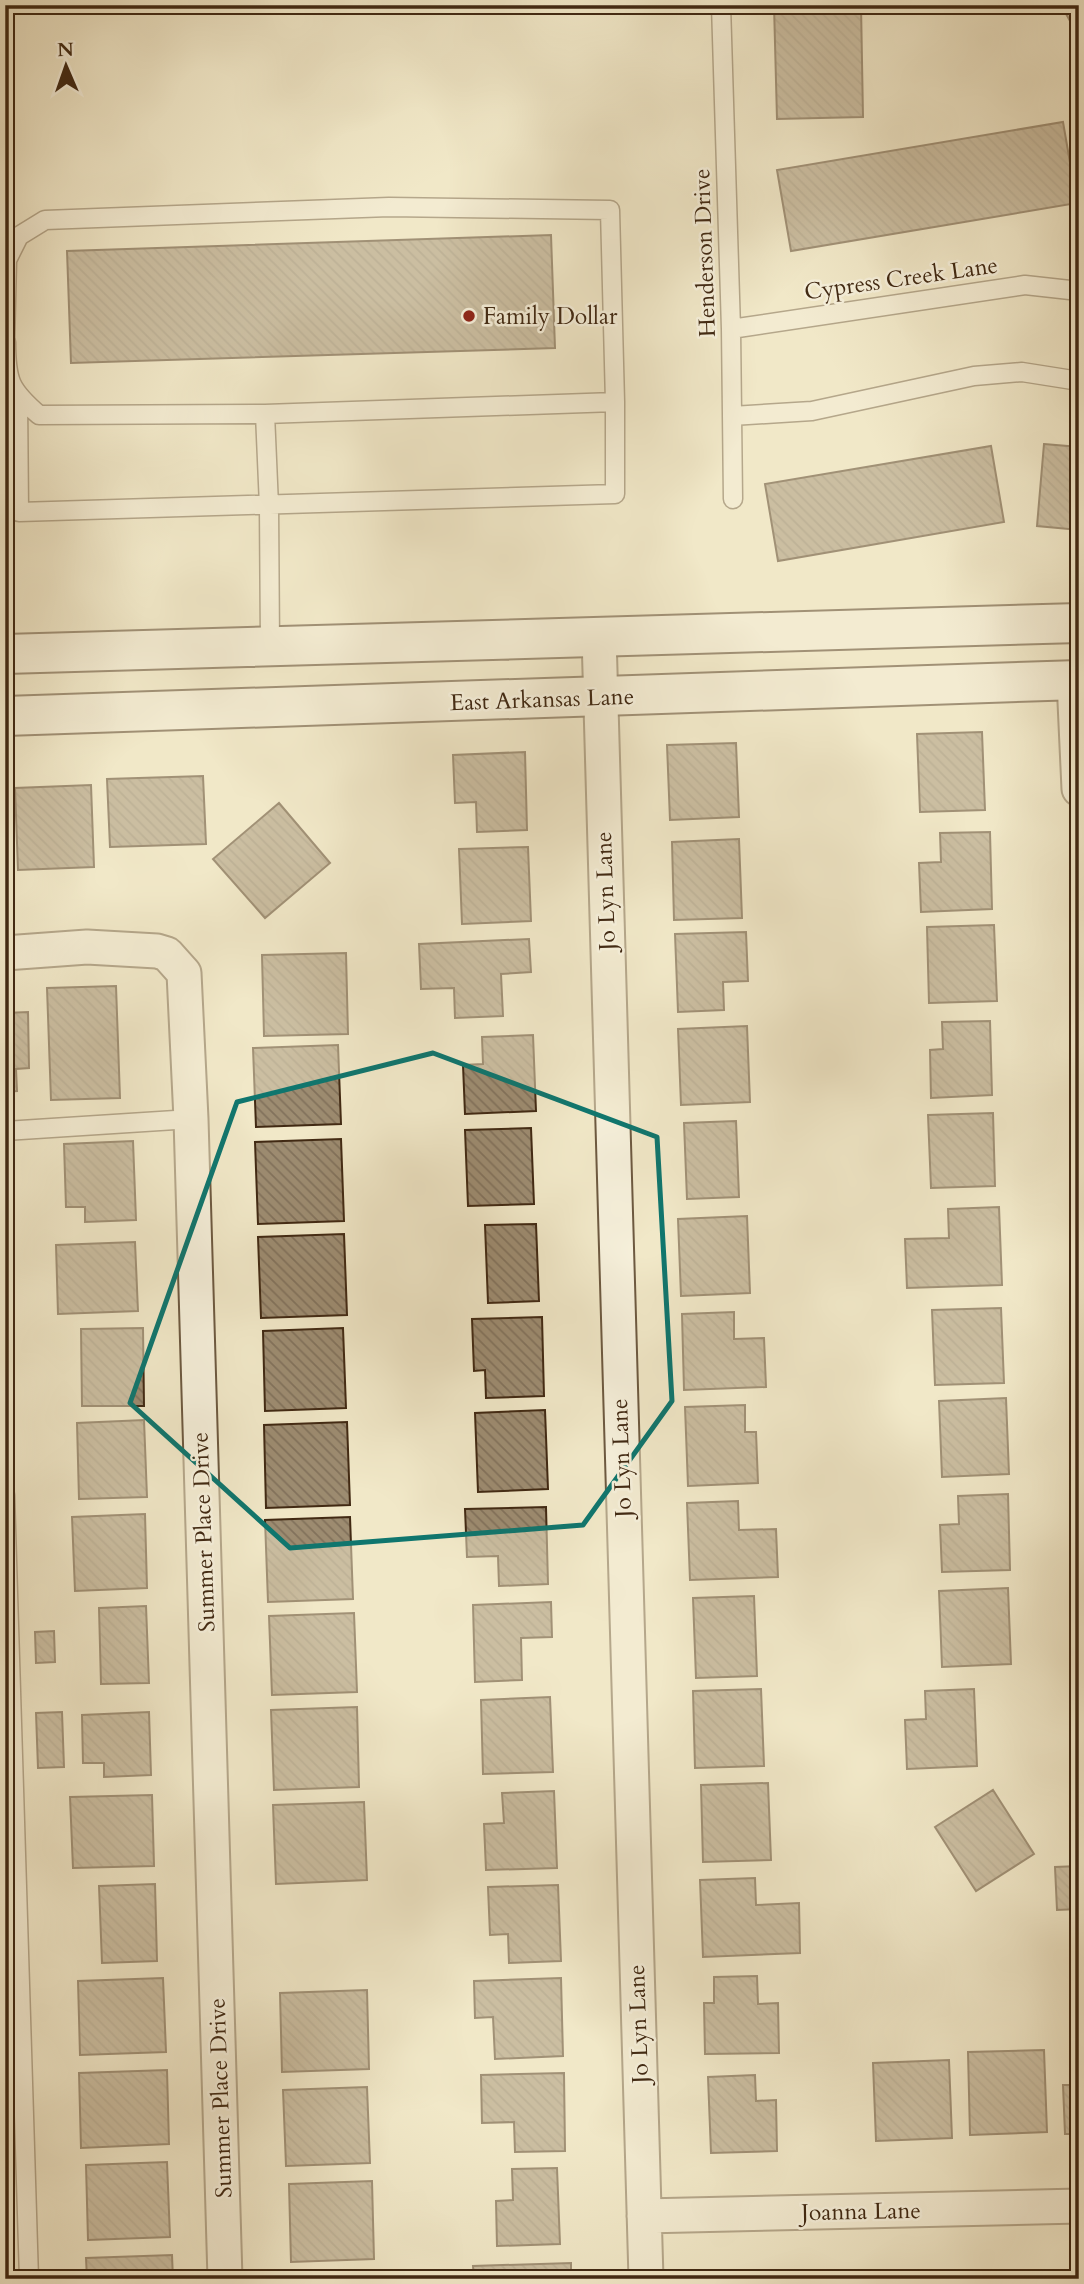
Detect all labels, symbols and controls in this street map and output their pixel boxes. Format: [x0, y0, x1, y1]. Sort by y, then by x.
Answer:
north arrow [32, 32, 102, 102]
text: N [57, 37, 75, 63]
street label: Henderson Drive [686, 168, 723, 338]
street label: Cypress Creek Lane [802, 250, 1000, 307]
place label: Family Dollar [483, 301, 618, 332]
marker: Family Dollar [461, 308, 477, 324]
street label: East Arkansas Lane [449, 681, 635, 718]
street label: Jo Lyn Lane [588, 831, 623, 954]
street label: Jo Lyn Lane [604, 1398, 639, 1521]
street label: Summer Place Drive [185, 1431, 222, 1633]
street label: Jo Lyn Lane [621, 1964, 656, 2087]
street label: Summer Place Drive [202, 1997, 239, 2199]
street label: Joanna Lane [798, 2195, 921, 2228]

